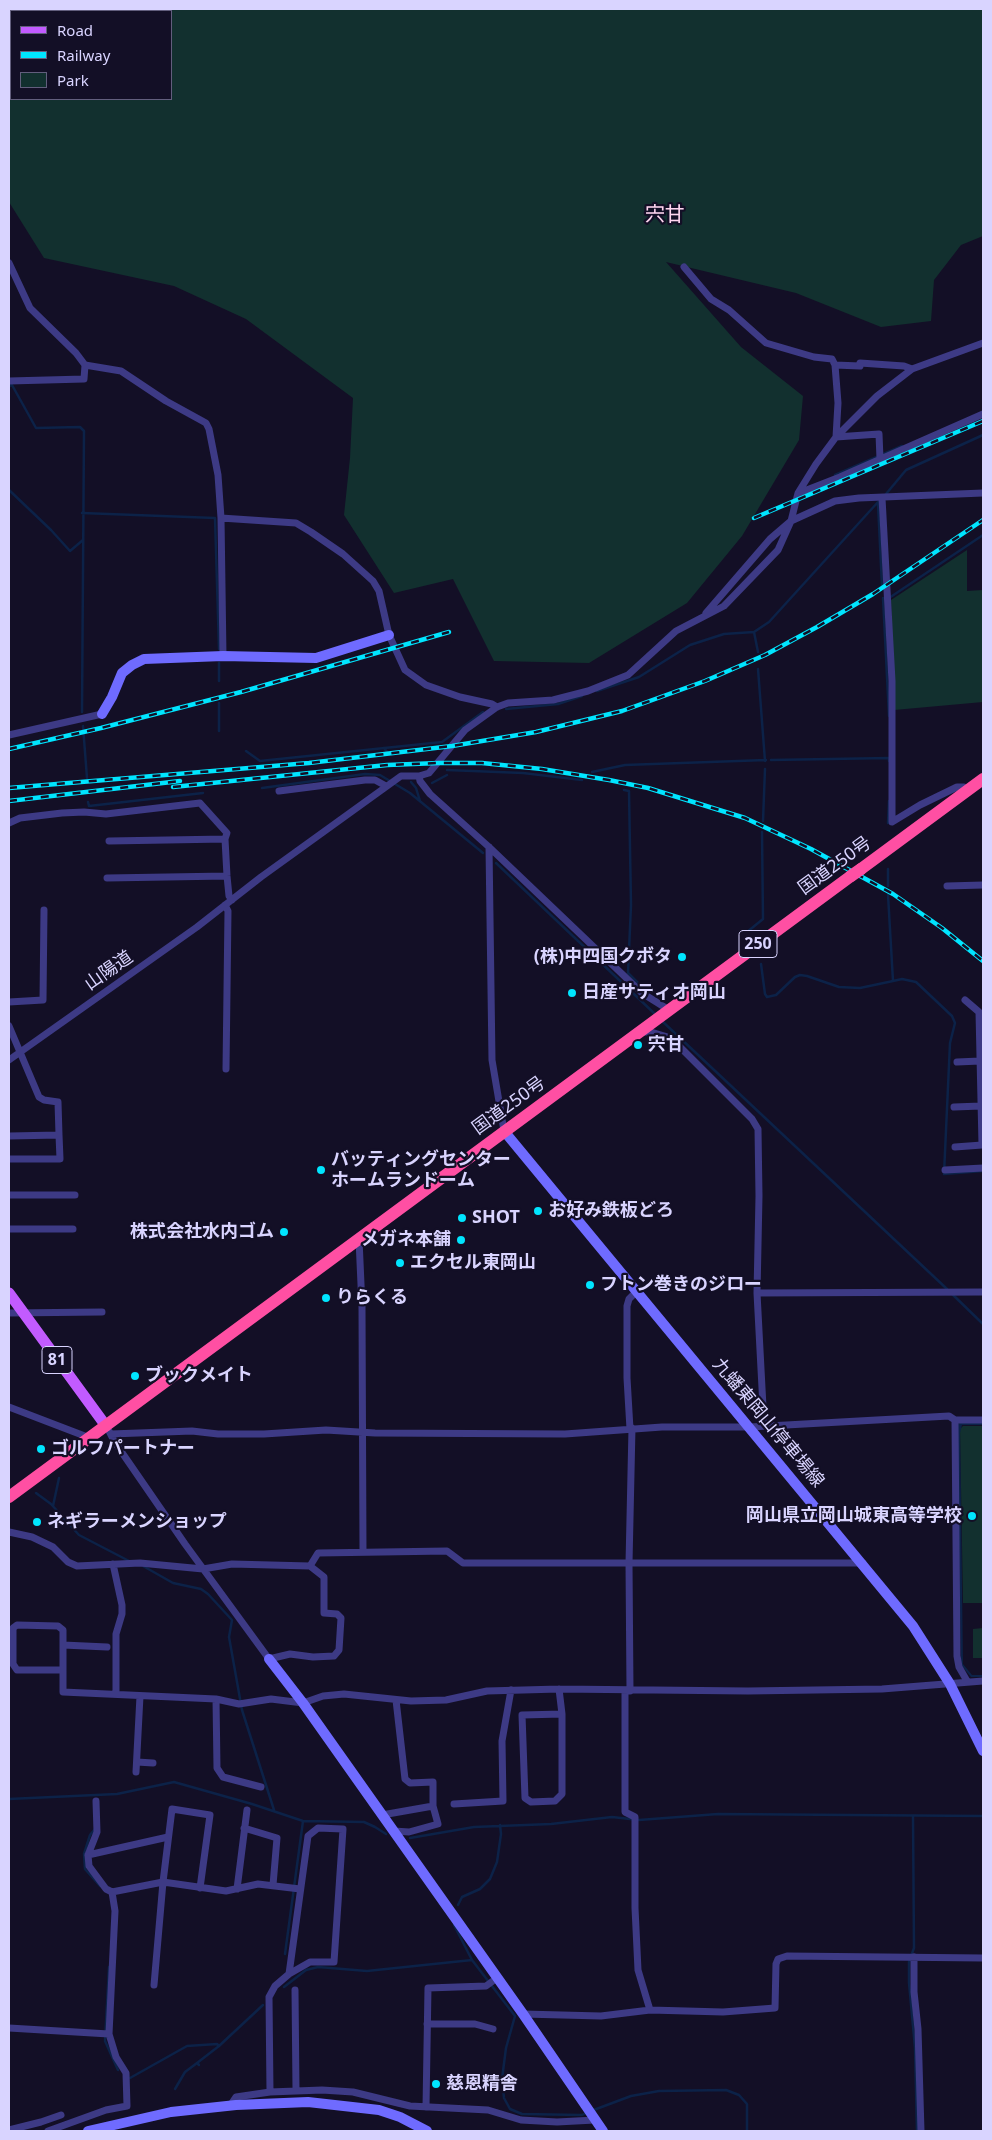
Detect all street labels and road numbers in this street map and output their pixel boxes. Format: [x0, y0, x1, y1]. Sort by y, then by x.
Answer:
street label: 国道250号 [794, 832, 876, 900]
road number: 250 [739, 931, 777, 958]
street label: 山陽道 [81, 947, 137, 995]
street label: 国道250号 [468, 1072, 550, 1140]
road number: 81 [42, 1346, 72, 1374]
street label: 九蟠東岡山停車場線 [708, 1354, 828, 1492]

